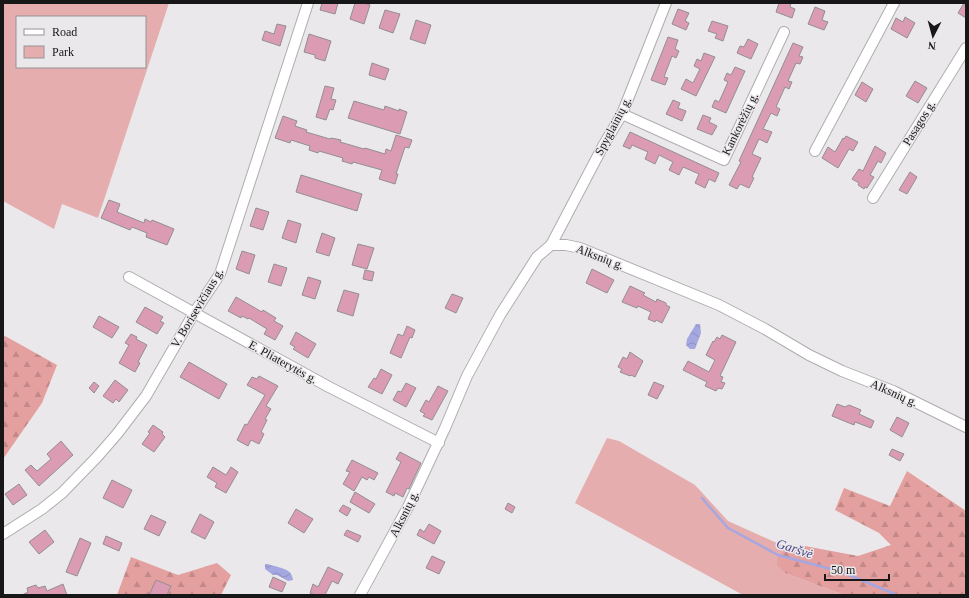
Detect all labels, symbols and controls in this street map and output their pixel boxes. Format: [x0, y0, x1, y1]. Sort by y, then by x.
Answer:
legend [16, 16, 146, 68]
north arrow [913, 16, 953, 56]
text: Road [52, 25, 77, 39]
text: N [927, 40, 937, 52]
text: Park [52, 45, 74, 59]
street label: Kankorėžių g. [719, 90, 761, 158]
street label: Spyglainių g. [592, 94, 634, 158]
street label: Pasagos g. [900, 98, 938, 148]
street label: Alksnių g. [574, 242, 626, 272]
street label: V. Borisevičiaus g. [168, 266, 226, 350]
street label: E. Pliaterytės g. [246, 337, 320, 387]
street label: Alksnių g. [868, 376, 920, 410]
street label: Alksnių g. [386, 489, 422, 539]
water label: Garšvė [775, 536, 815, 561]
scale bar [825, 556, 889, 582]
text: 50 m [831, 563, 856, 577]

